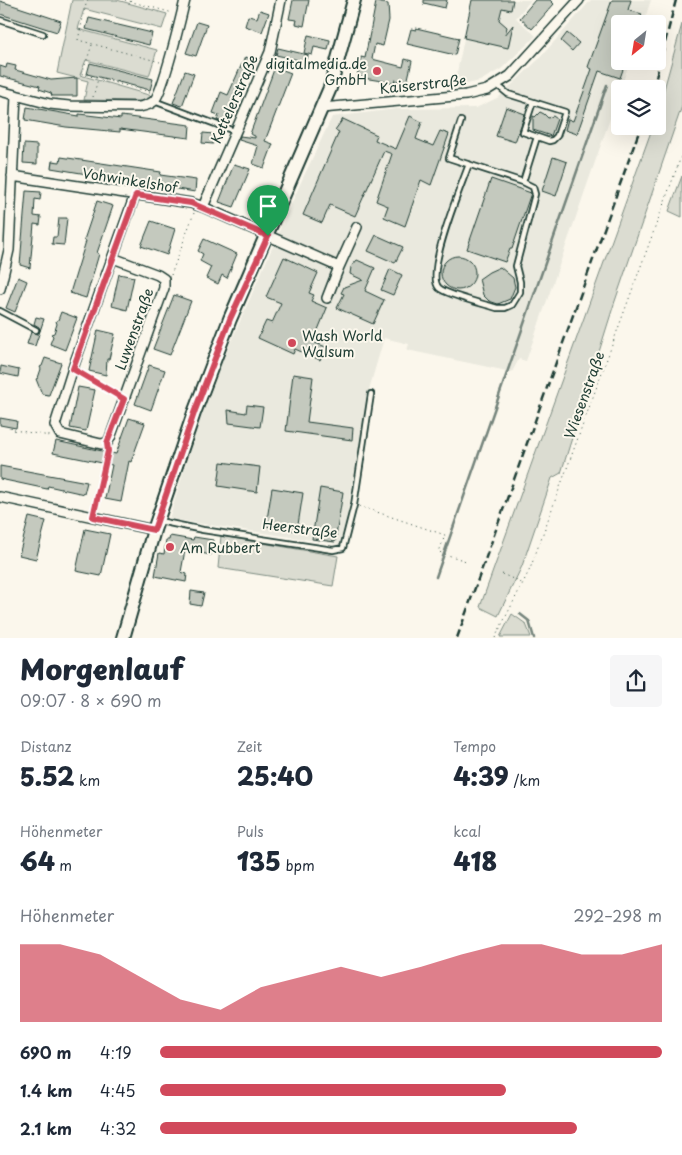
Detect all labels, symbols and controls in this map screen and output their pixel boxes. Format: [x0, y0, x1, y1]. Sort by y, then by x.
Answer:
north arrow [611, 15, 666, 70]
map controls [611, 15, 666, 135]
street label: Kettelerstraße [205, 51, 263, 147]
place label: digitalmedia.de GmbH [265, 53, 367, 90]
marker: digitalmedia.de GmbH [371, 65, 383, 77]
street label: Kaiserstraße [379, 69, 467, 99]
button: layers [611, 80, 666, 135]
street label: Vohwinkelshof [81, 162, 181, 198]
pin [247, 185, 289, 236]
icon: arrive [254, 192, 282, 220]
street label: Luwenstraße [109, 285, 159, 373]
place label: Wash World Walsum [302, 325, 383, 362]
marker: Wash World Walsum [286, 337, 298, 349]
street label: Wiesenstraße [558, 348, 610, 442]
street label: Heerstraße [261, 513, 339, 543]
place label: Am Rubbert [180, 537, 261, 558]
marker: Am Rubbert [164, 541, 176, 553]
text: Morgenlauf [20, 647, 184, 690]
button: share [610, 655, 662, 707]
text: 09:07 · 8 × 690 m [20, 688, 162, 712]
text: Distanz [20, 736, 71, 757]
text: Zeit [237, 736, 262, 757]
text: Tempo [453, 736, 496, 757]
text: 5.52 [20, 757, 75, 795]
text: 25:40 [237, 757, 313, 795]
text: 4:39 [453, 757, 509, 795]
text: km [75, 770, 100, 791]
text: /km [509, 770, 540, 791]
text: Höhenmeter [20, 821, 103, 842]
text: Puls [237, 821, 264, 842]
text: kcal [453, 821, 481, 842]
text: 64 [20, 842, 55, 880]
text: 135 [237, 842, 281, 880]
text: 418 [453, 842, 497, 880]
text: m [55, 855, 72, 876]
text: bpm [281, 855, 315, 876]
text: Höhenmeter [20, 903, 114, 927]
text: 292–298 m [573, 903, 662, 927]
text: 690 m [20, 1040, 71, 1064]
text: 4:19 [100, 1040, 132, 1064]
text: 1.4 km [20, 1078, 72, 1102]
text: 4:45 [100, 1078, 136, 1102]
text: 2.1 km [20, 1116, 72, 1140]
text: 4:32 [100, 1116, 137, 1140]

